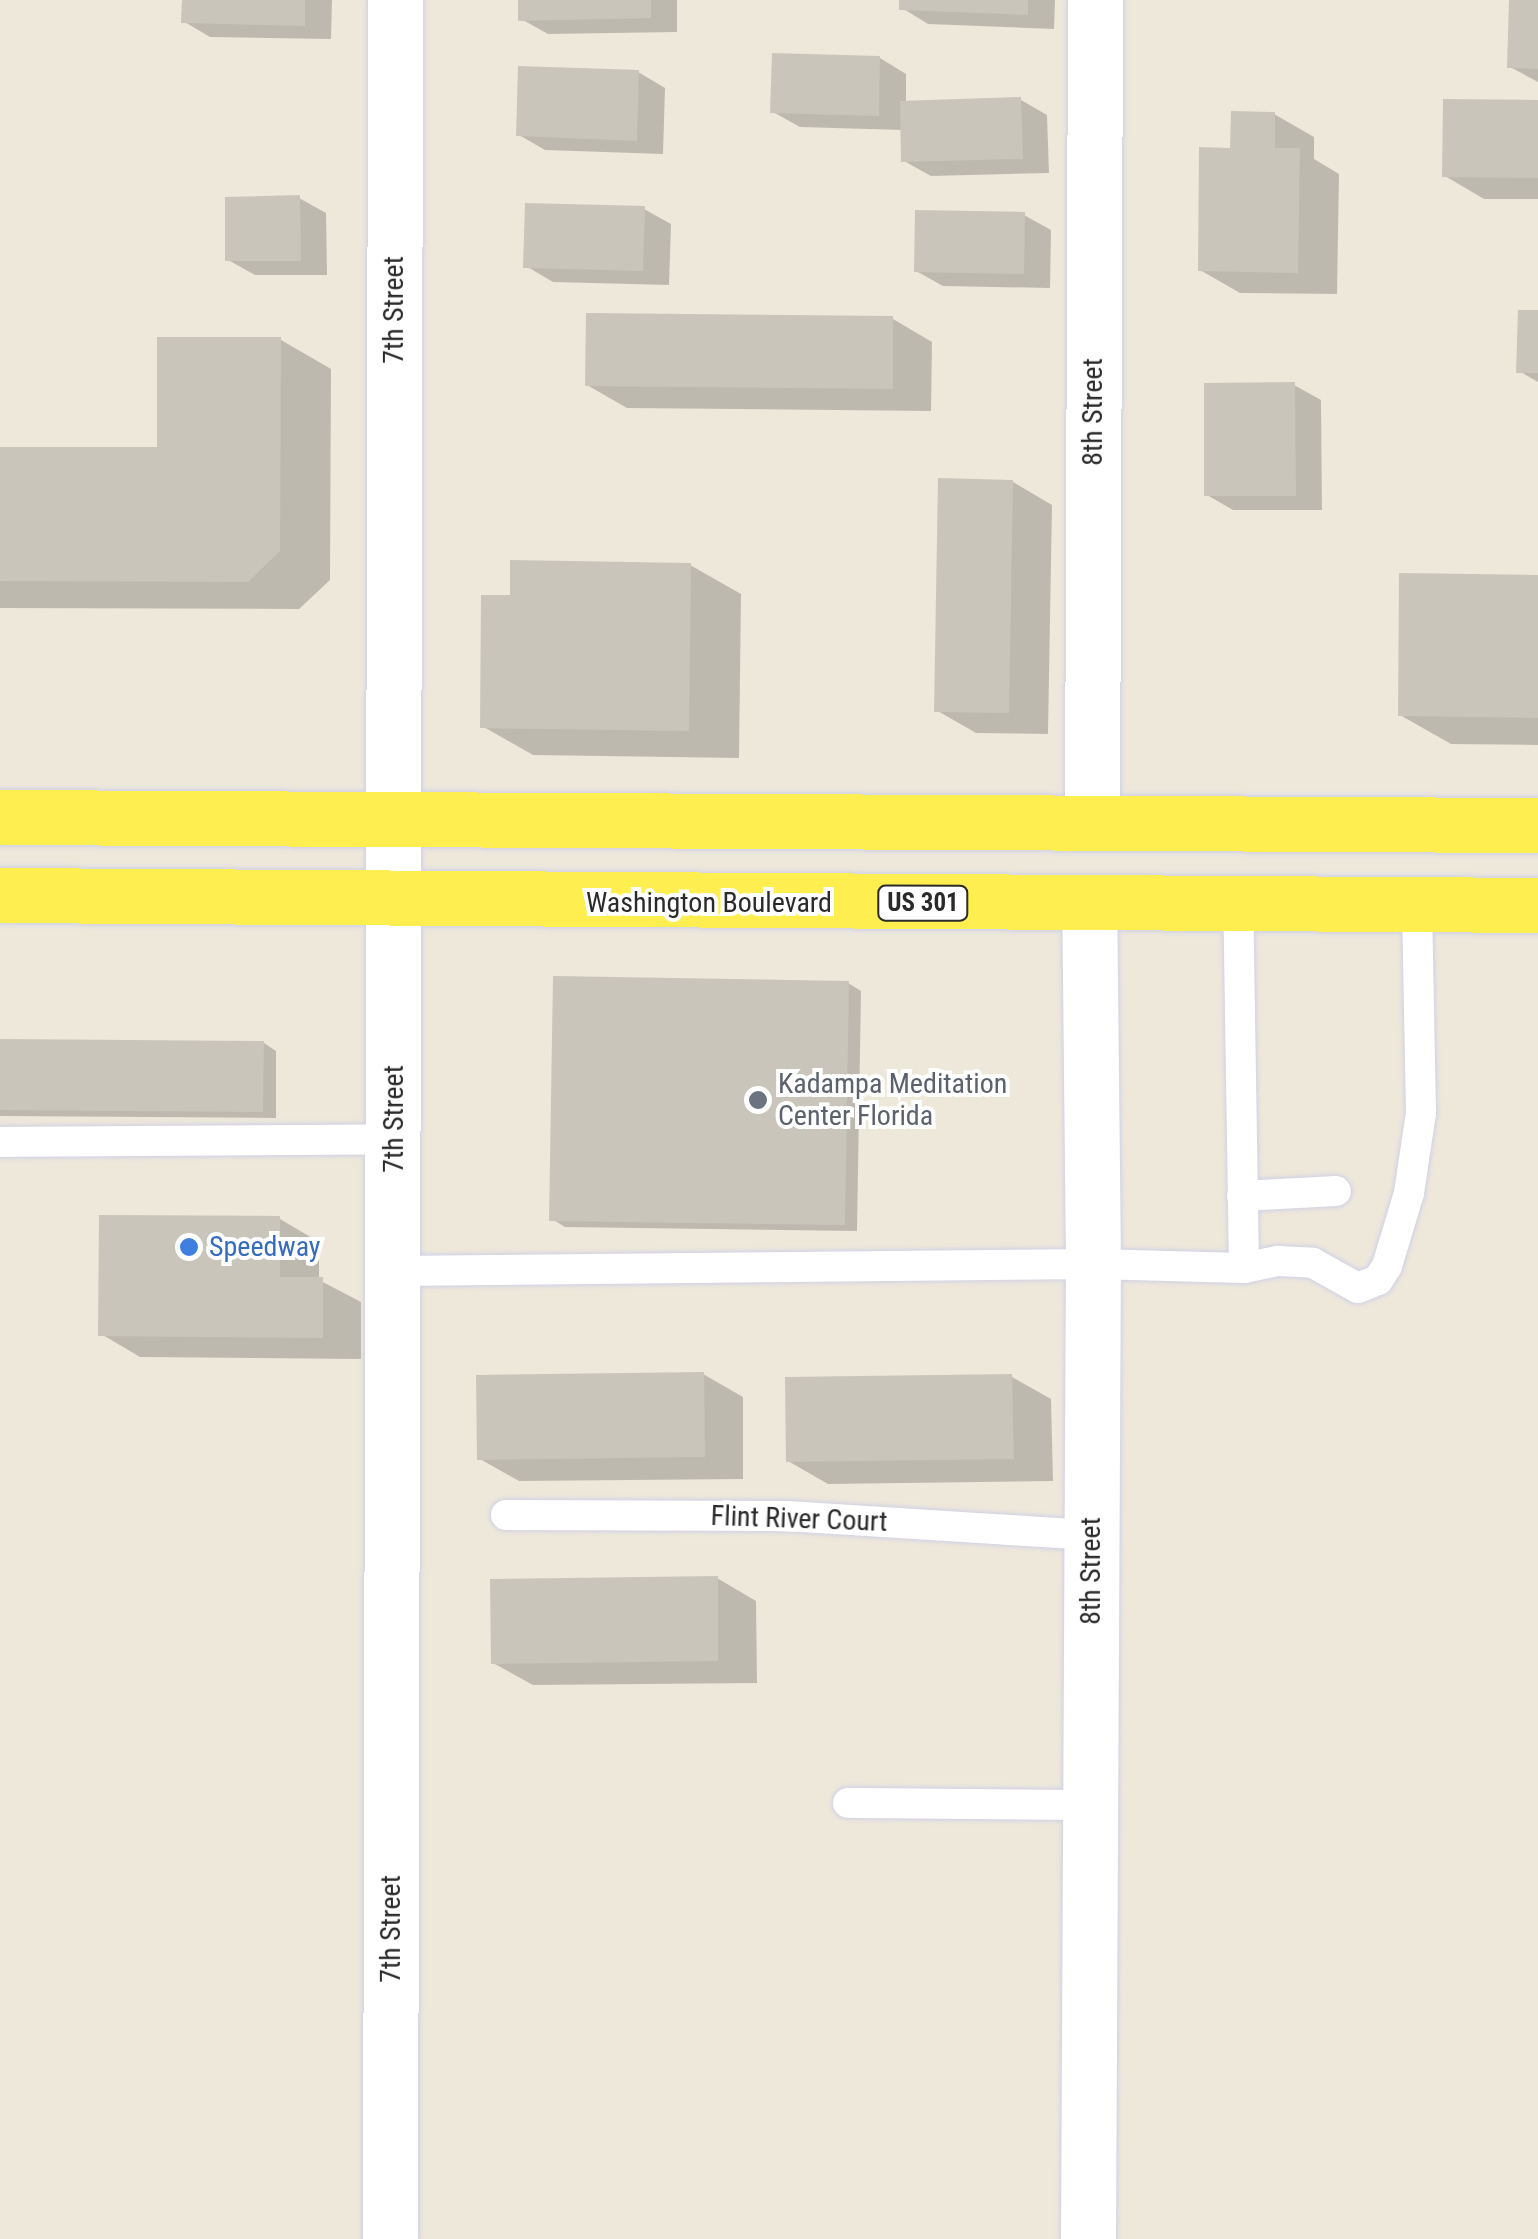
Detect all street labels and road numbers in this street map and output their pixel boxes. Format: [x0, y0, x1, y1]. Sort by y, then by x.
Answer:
street label: 7th Street [377, 256, 411, 364]
street label: 8th Street [1076, 358, 1110, 466]
road number: US 301 [876, 883, 970, 923]
street label: Washington Boulevard [586, 886, 832, 920]
street label: 7th Street [377, 1065, 411, 1173]
street label: Flint River Court [710, 1499, 888, 1539]
street label: 8th Street [1074, 1517, 1108, 1625]
street label: 7th Street [374, 1875, 408, 1983]

